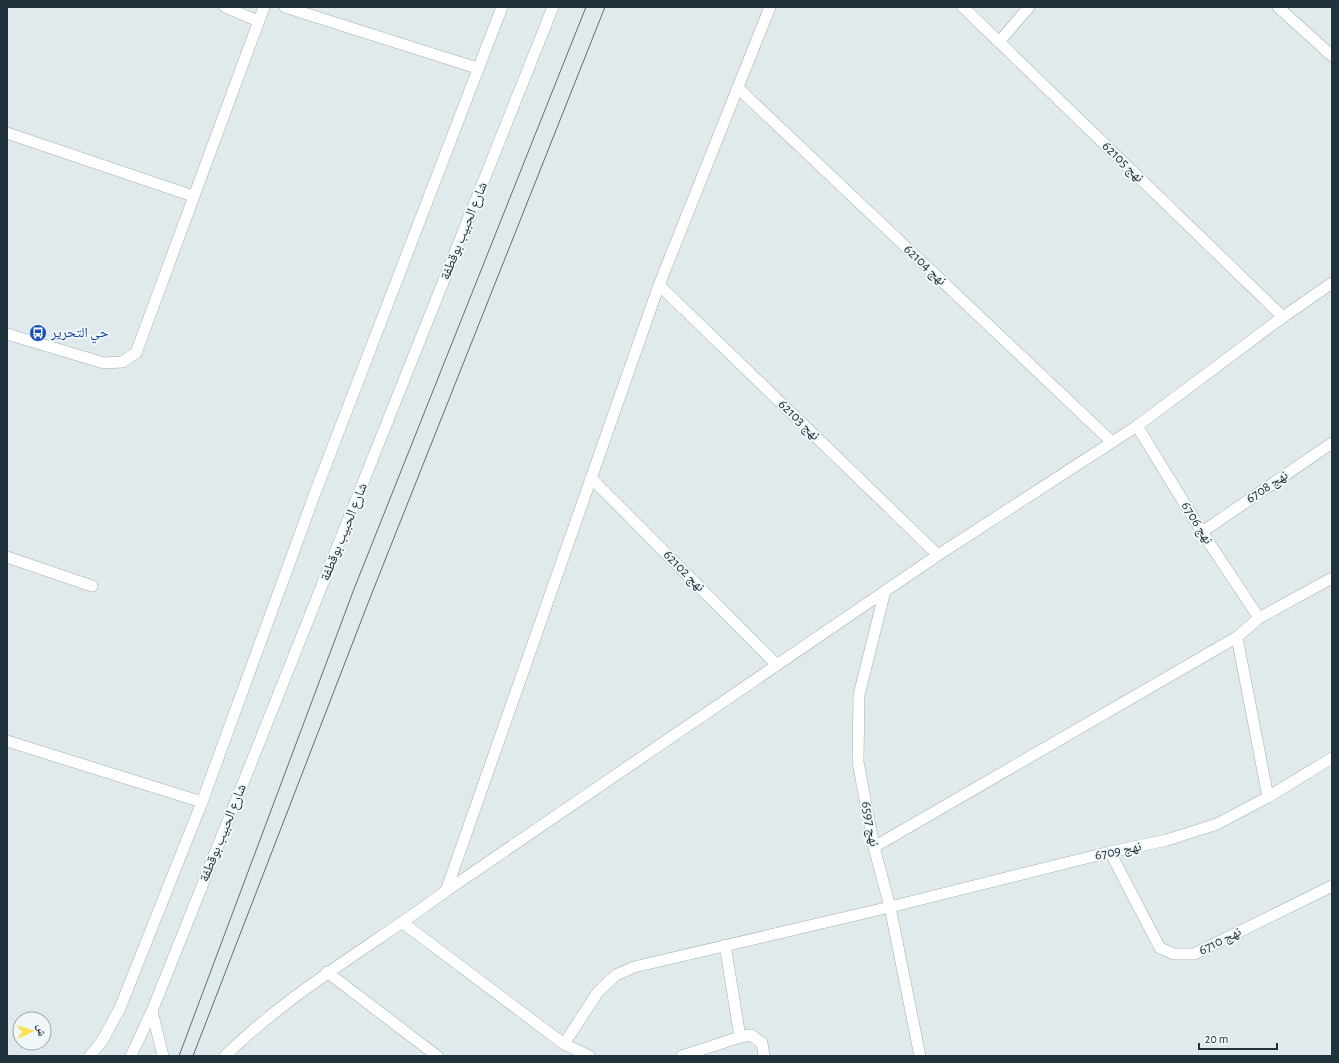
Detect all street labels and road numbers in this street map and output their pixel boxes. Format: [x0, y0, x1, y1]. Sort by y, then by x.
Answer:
street label: نهج 62105 [1098, 139, 1147, 187]
street label: شارع الحبيب بوقطفة [438, 180, 492, 283]
street label: نهج 62104 [900, 242, 949, 290]
street label: نهج 62103 [774, 397, 823, 445]
street label: نهج 6708 [1243, 468, 1292, 508]
street label: شارع الحبيب بوقطفة [318, 481, 372, 584]
street label: نهج 6706 [1177, 499, 1216, 548]
street label: نهج 62102 [659, 548, 708, 596]
street label: شارع الحبيب بوقطفة [197, 782, 251, 885]
street label: نهج 6597 [857, 800, 881, 848]
street label: نهج 6709 [1093, 839, 1143, 865]
street label: نهج 6710 [1197, 924, 1244, 959]

